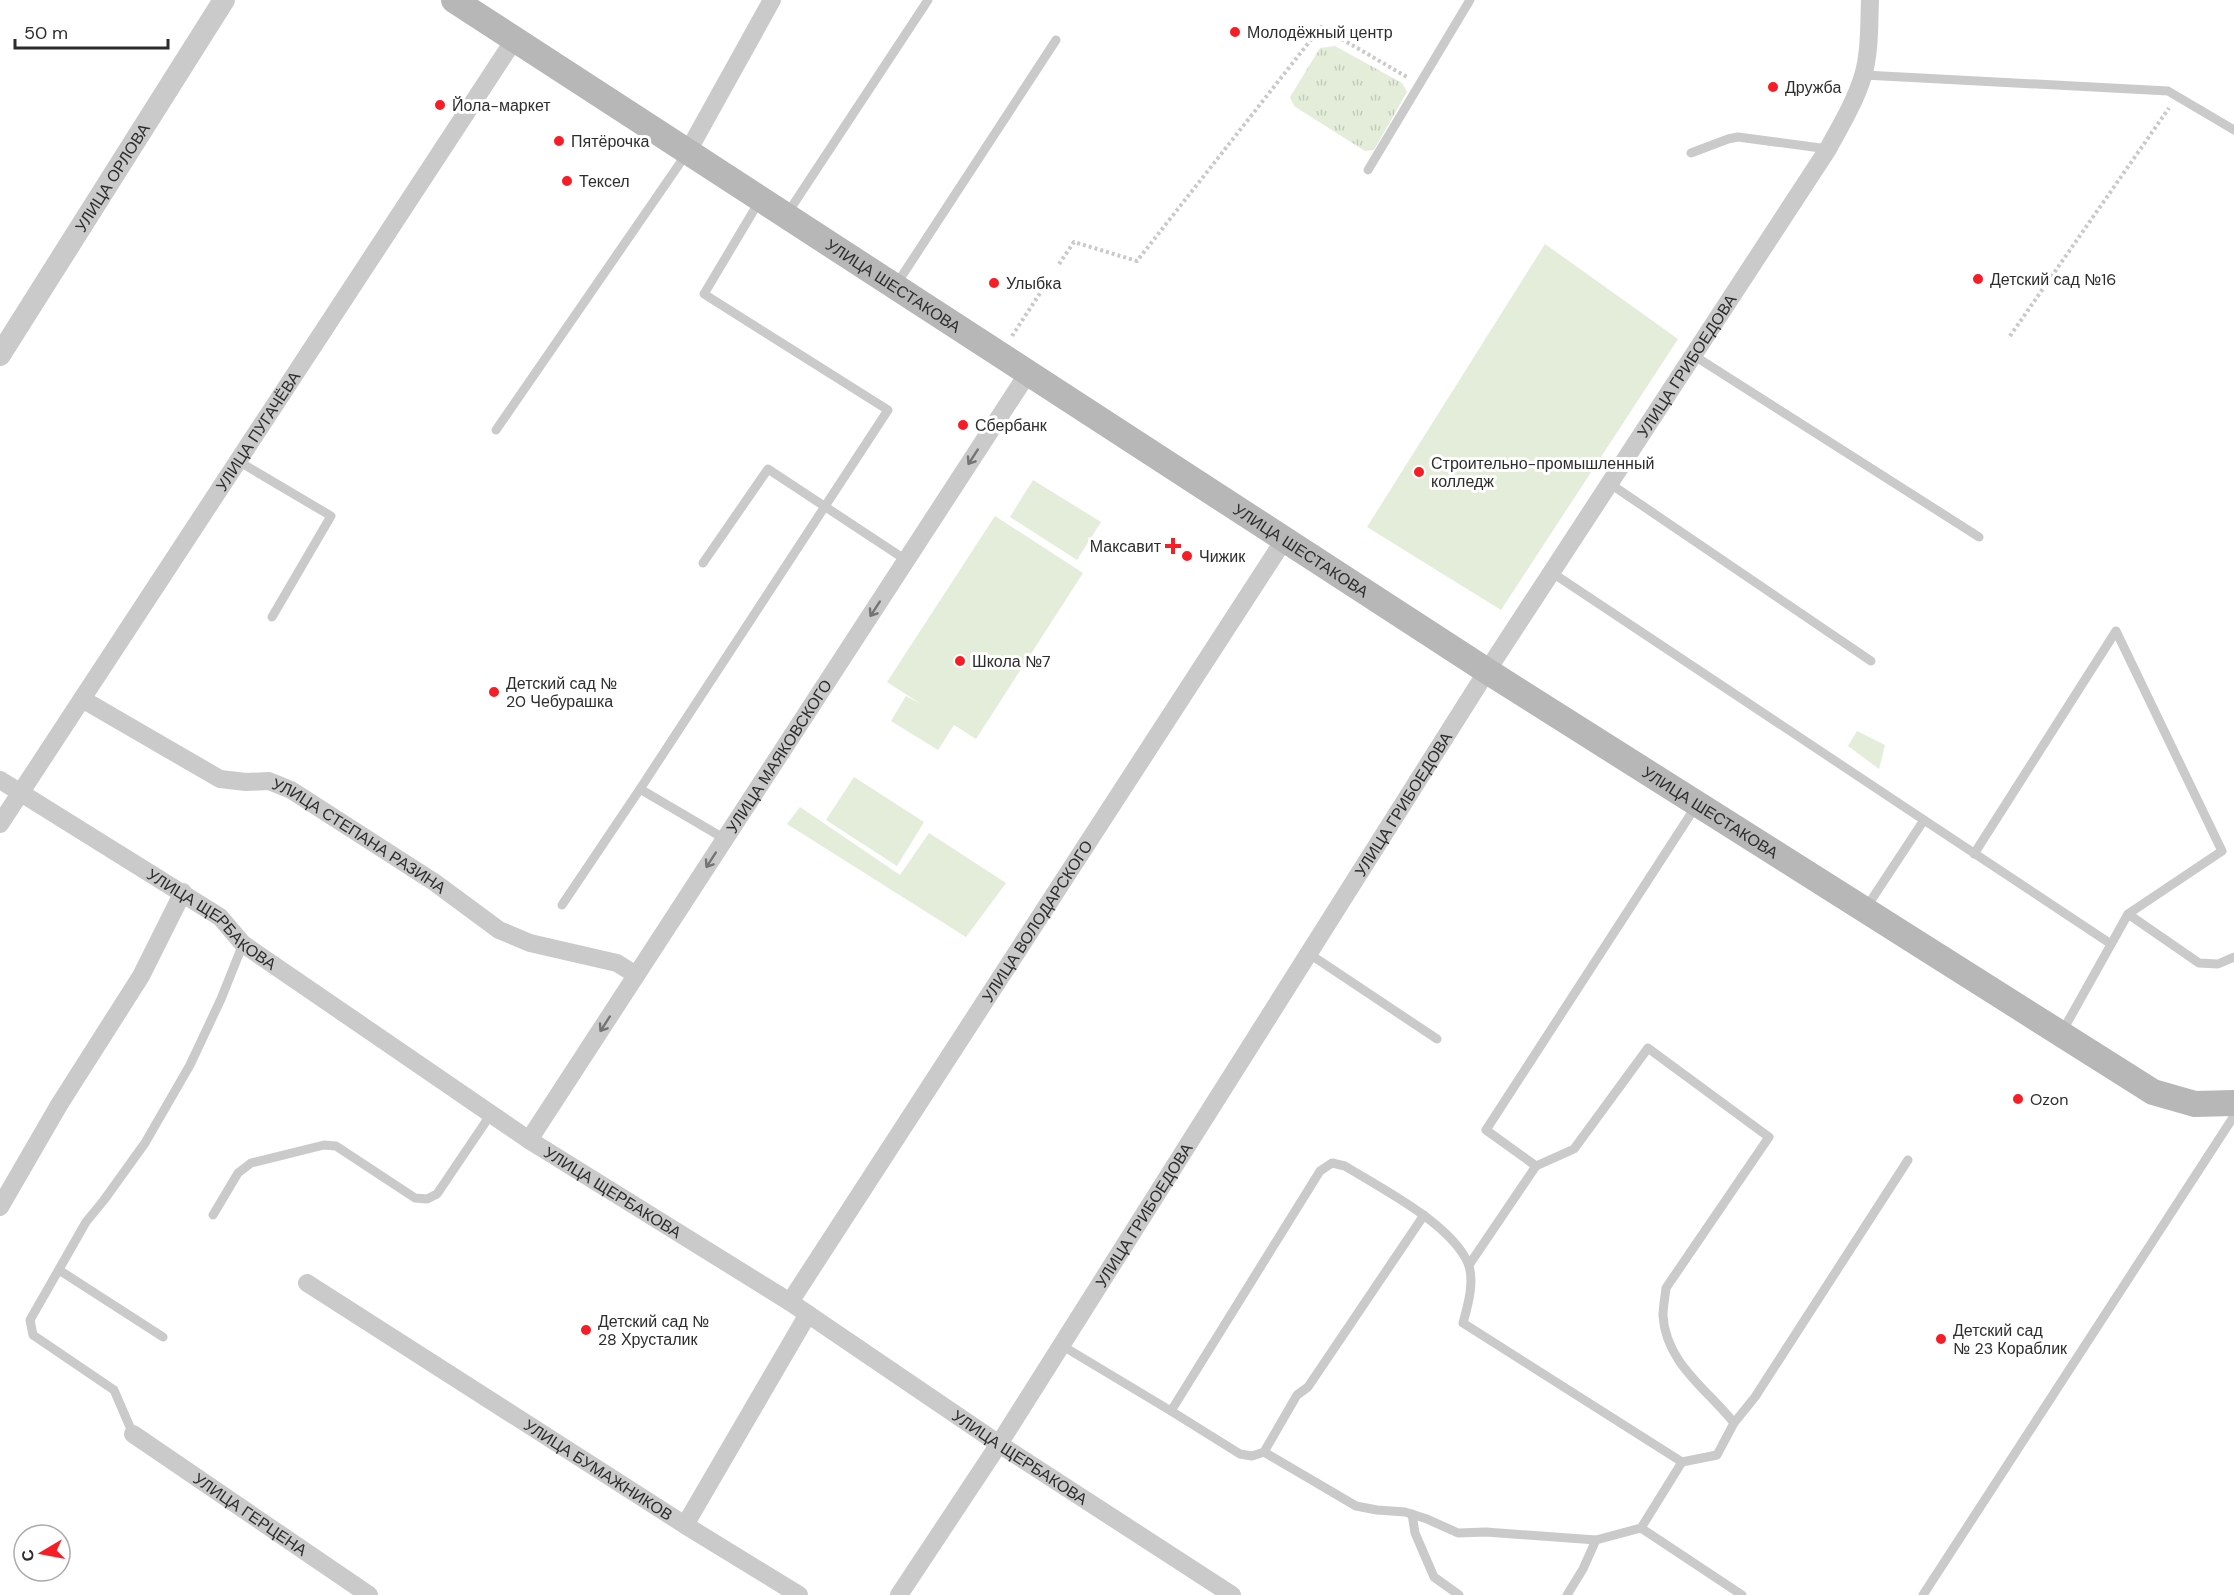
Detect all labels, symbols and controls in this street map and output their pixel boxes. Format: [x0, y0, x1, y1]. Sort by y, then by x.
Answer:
scale bar [15, 12, 168, 50]
text: 50 m [24, 21, 68, 45]
place label: Молодёжный центр [1247, 22, 1393, 43]
marker: Молодёжный центр [1228, 25, 1242, 39]
place label: Дружба [1785, 77, 1841, 98]
marker: Дружба [1766, 80, 1780, 94]
place label: Йола-маркет [452, 95, 551, 116]
marker: Йола-маркет [433, 98, 447, 112]
street label: УЛИЦА ОРЛОВА [70, 119, 155, 236]
place label: Пятёрочка [571, 131, 650, 152]
marker: Пятёрочка [552, 134, 566, 148]
place label: Тексел [579, 171, 630, 192]
marker: Тексел [560, 174, 574, 188]
street label: УЛИЦА ШЕСТАКОВА [822, 234, 965, 338]
place label: Детский сад №16 [1990, 269, 2116, 290]
marker: Детский сад №16 [1971, 272, 1985, 286]
place label: Улыбка [1006, 273, 1061, 294]
marker: Улыбка [987, 276, 1001, 290]
street label: УЛИЦА ГРИБОЕДОВА [1632, 290, 1741, 441]
street label: УЛИЦА ПУГАЧЁВА [211, 367, 305, 495]
place label: Сбербанк [975, 415, 1048, 436]
marker: Сбербанк [956, 418, 970, 432]
one-way arrow [967, 448, 979, 465]
place label: Строительно-промышленный колледж [1431, 453, 1654, 492]
marker: Строительно-промышленный колледж [1412, 465, 1426, 479]
street label: УЛИЦА ШЕСТАКОВА [1229, 499, 1373, 602]
place label: Максавит [1090, 536, 1162, 557]
marker: Максавит [1166, 539, 1180, 553]
place label: Чижик [1199, 546, 1246, 567]
marker: Чижик [1180, 549, 1194, 563]
one-way arrow [868, 600, 880, 617]
place label: Школа №7 [972, 651, 1051, 672]
marker: Школа №7 [953, 654, 967, 668]
place label: Детский сад № 20 Чебурашка [506, 673, 617, 712]
street label: УЛИЦА МАЯКОВСКОГО [722, 676, 837, 837]
marker: Детский сад № 20 Чебурашка [487, 685, 501, 699]
street label: УЛИЦА ГРИБОЕДОВА [1350, 728, 1457, 880]
street label: УЛИЦА ШЕСТАКОВА [1638, 762, 1782, 864]
street label: УЛИЦА СТЕПАНА РАЗИНА [269, 773, 450, 898]
street label: УЛИЦА ВОЛОДАРСКОГО [977, 836, 1098, 1006]
one-way arrow [705, 852, 717, 868]
street label: УЛИЦА ЩЕРБАКОВА [143, 864, 281, 975]
one-way arrow [598, 1015, 610, 1032]
place label: Ozon [2030, 1089, 2068, 1110]
marker: Ozon [2011, 1092, 2025, 1106]
street label: УЛИЦА ГРИБОЕДОВА [1091, 1139, 1198, 1291]
street label: УЛИЦА ЩЕРБАКОВА [540, 1142, 685, 1243]
place label: Детский сад № 28 Хрусталик [598, 1311, 709, 1350]
place label: Детский сад № 23 Кораблик [1953, 1320, 2068, 1359]
marker: Детский сад № 28 Хрусталик [579, 1323, 593, 1337]
marker: Детский сад № 23 Кораблик [1934, 1332, 1948, 1346]
street label: УЛИЦА ЩЕРБАКОВА [948, 1405, 1092, 1510]
street label: УЛИЦА БУМАЖНИКОВ [520, 1415, 677, 1525]
street label: УЛИЦА ГЕРЦЕНА [189, 1468, 311, 1561]
north arrow [12, 1523, 72, 1583]
text: С [16, 1548, 39, 1563]

